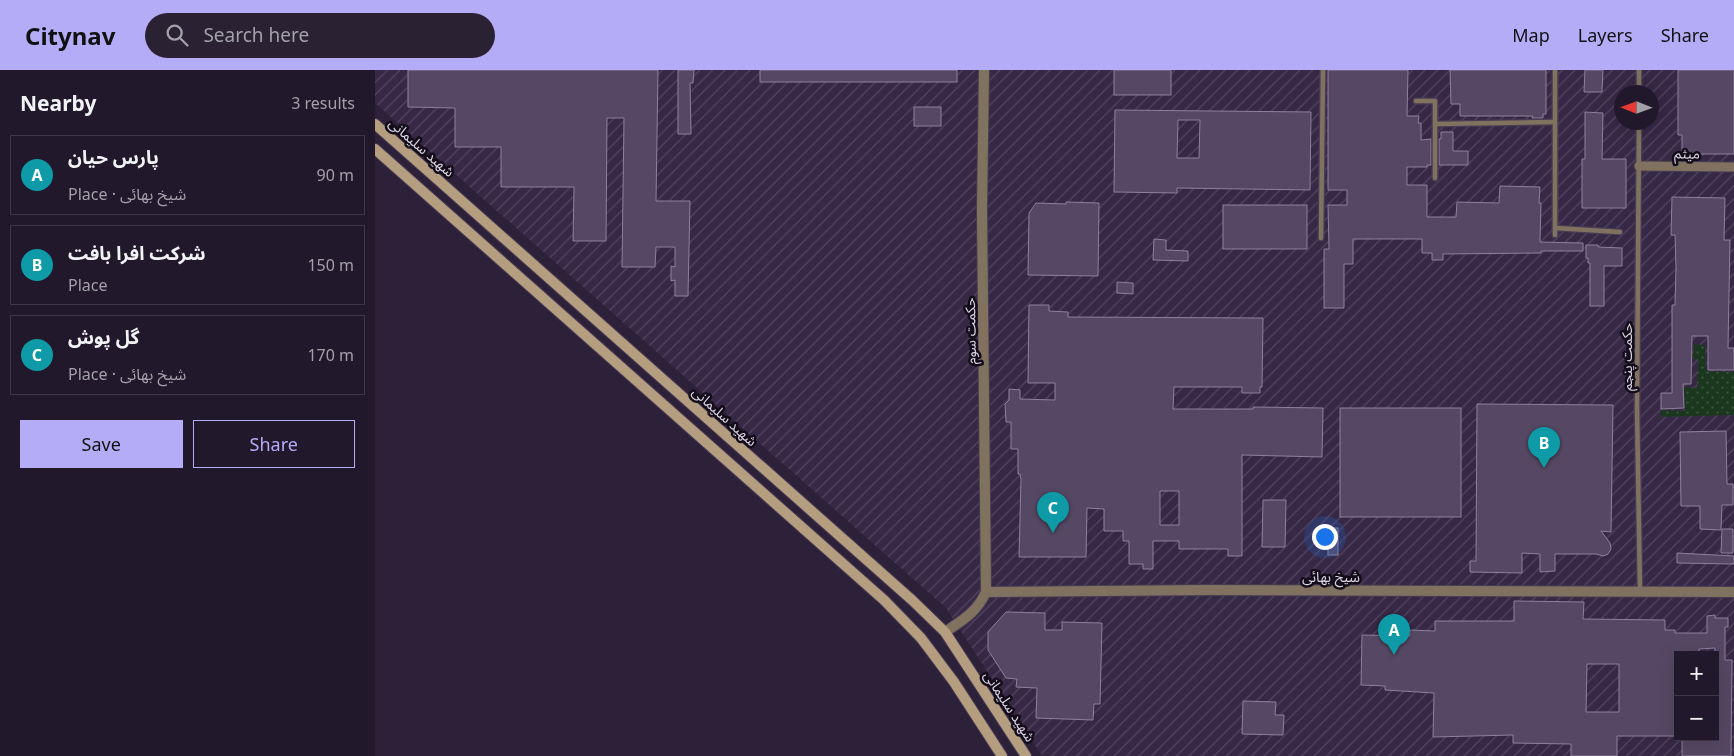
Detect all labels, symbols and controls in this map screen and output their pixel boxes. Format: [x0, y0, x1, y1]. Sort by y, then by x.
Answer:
search box [145, 13, 495, 58]
text: Citynav [25, 19, 115, 52]
icon: search [163, 21, 191, 49]
text: Search here [203, 22, 309, 48]
text: Map [1512, 23, 1550, 47]
text: Layers [1578, 23, 1633, 47]
text: Share [1661, 23, 1709, 47]
north arrow [1614, 85, 1659, 130]
text: Nearby [20, 89, 96, 117]
text: 3 results [291, 92, 355, 114]
street label: شهید سلیمانی [385, 113, 459, 181]
street label: میثم [1674, 143, 1700, 165]
text: پارس حیان [68, 144, 159, 170]
text: A [31, 164, 43, 186]
text: 90 m [317, 164, 354, 186]
text: Place · شیخ بهائی [68, 183, 186, 205]
text: شرکت افرا بافت [68, 240, 205, 266]
text: B [32, 254, 42, 276]
text: 150 m [307, 254, 354, 276]
text: Place [68, 274, 108, 296]
street label: حکمت سوم [960, 297, 982, 365]
street label: حکمت پنجم [1617, 323, 1638, 391]
text: گل پوش [68, 324, 139, 350]
text: C [32, 344, 42, 366]
text: 170 m [307, 344, 354, 366]
text: Place · شیخ بهائی [68, 363, 186, 385]
street label: شهید سلیمانی [689, 382, 761, 450]
button: Save [20, 420, 183, 468]
button: Share [193, 420, 355, 468]
pin: B [1528, 427, 1560, 468]
pin: C [1037, 492, 1069, 533]
your location [1312, 524, 1338, 550]
street label: شیخ بهائی [1302, 567, 1360, 588]
pin: A [1378, 614, 1410, 655]
map controls [1674, 651, 1719, 741]
button: + [1674, 651, 1719, 696]
street label: شهید سلیمانی [980, 667, 1040, 745]
button: − [1674, 696, 1719, 741]

